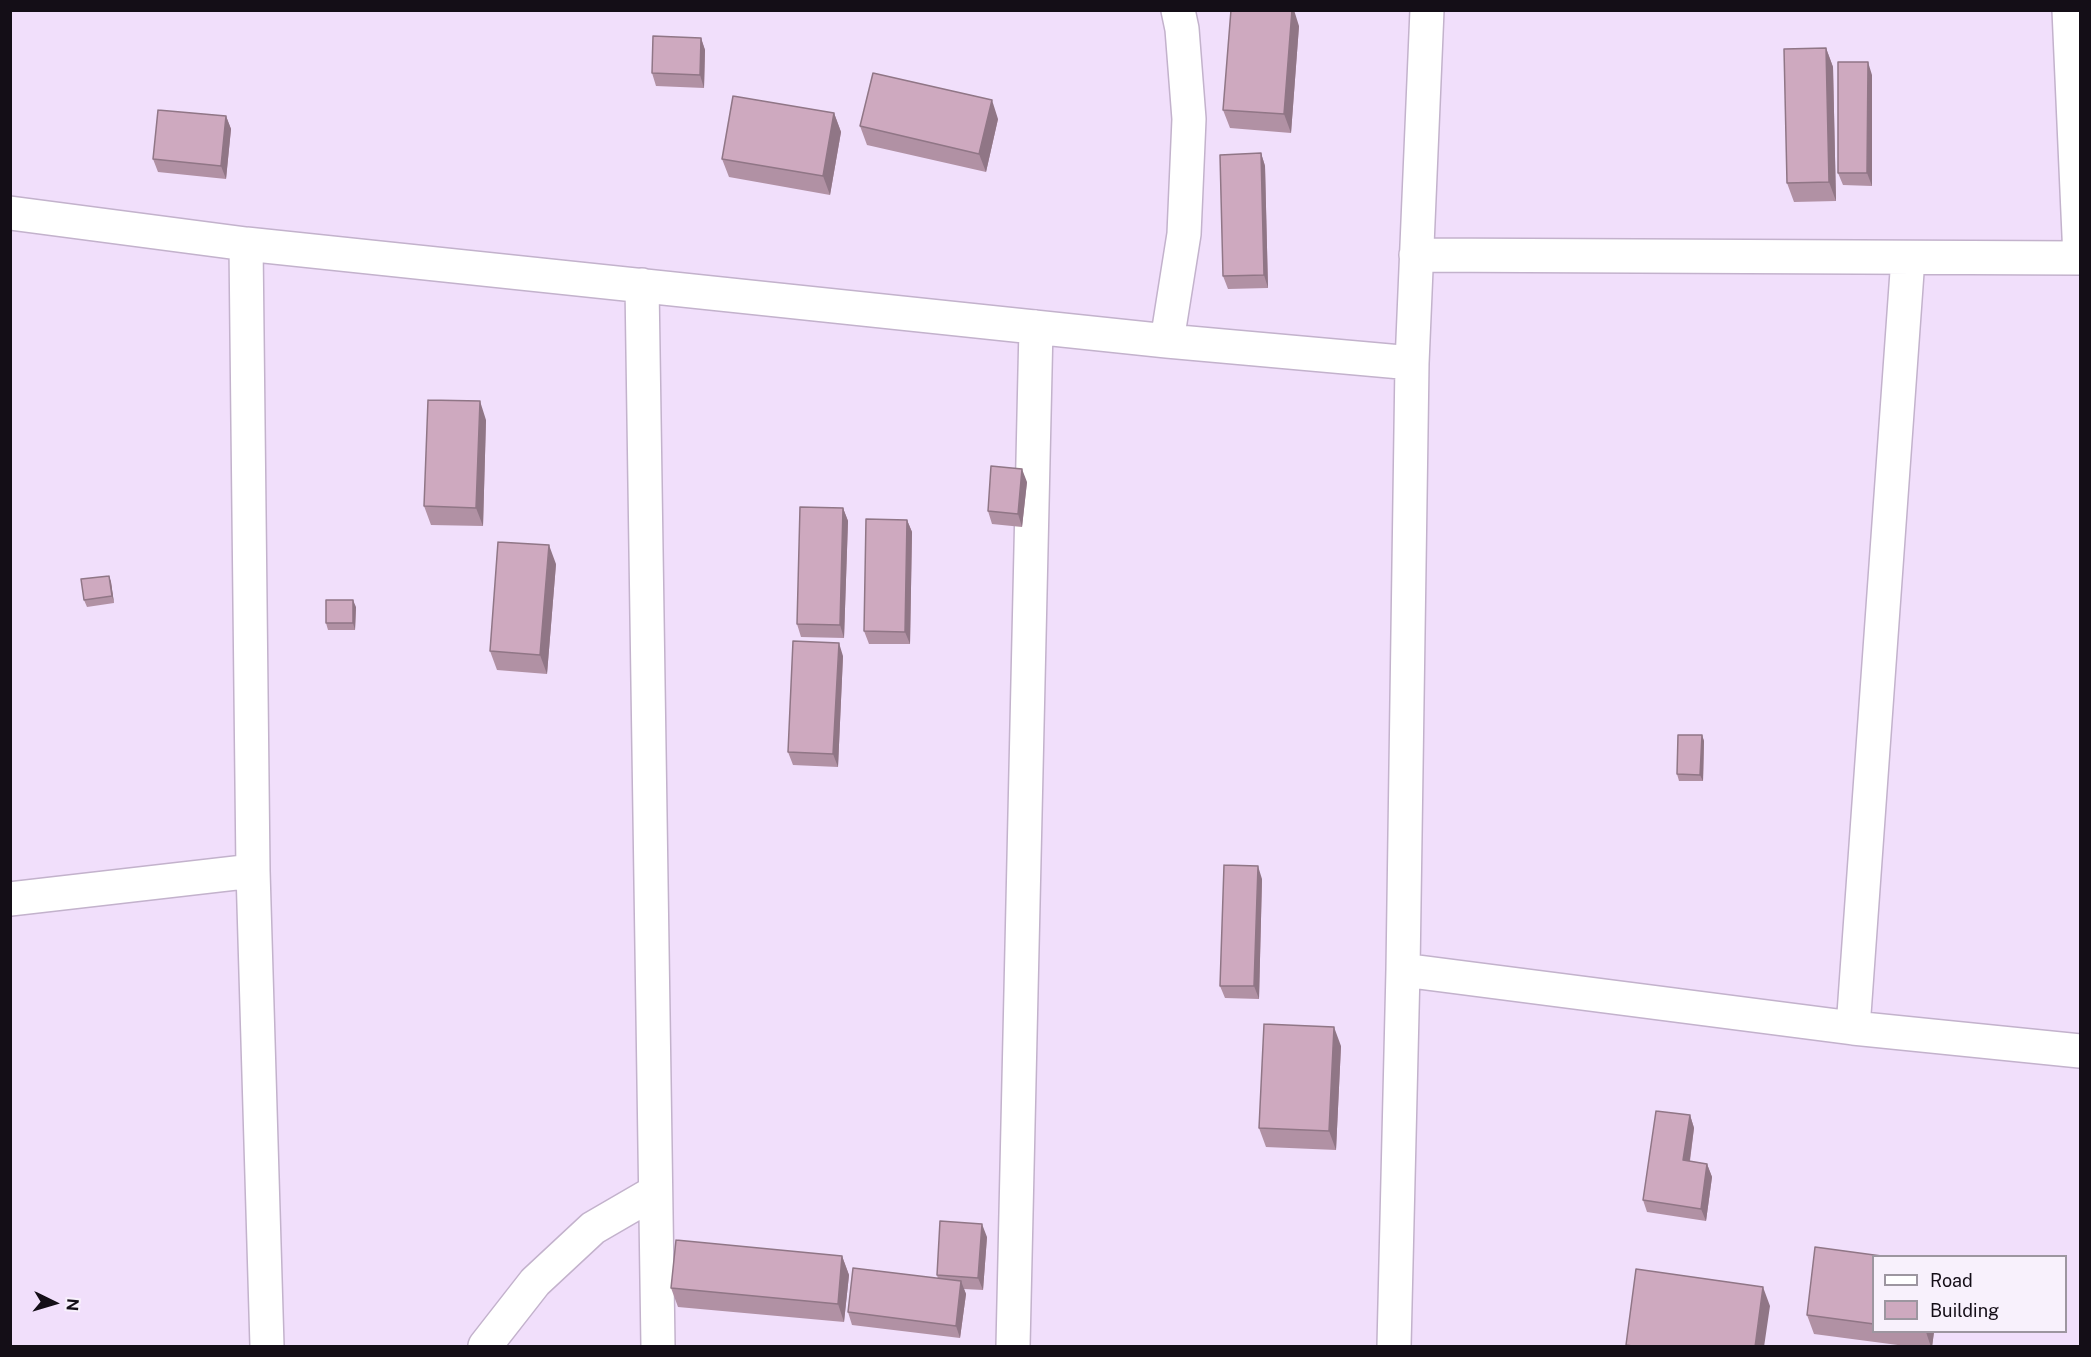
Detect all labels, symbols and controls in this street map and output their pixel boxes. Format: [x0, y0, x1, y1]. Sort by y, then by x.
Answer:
legend [1872, 1255, 2067, 1333]
text: Road [1930, 1270, 1973, 1291]
north arrow [24, 1273, 84, 1333]
text: N [62, 1298, 82, 1312]
text: Building [1930, 1300, 1999, 1321]

